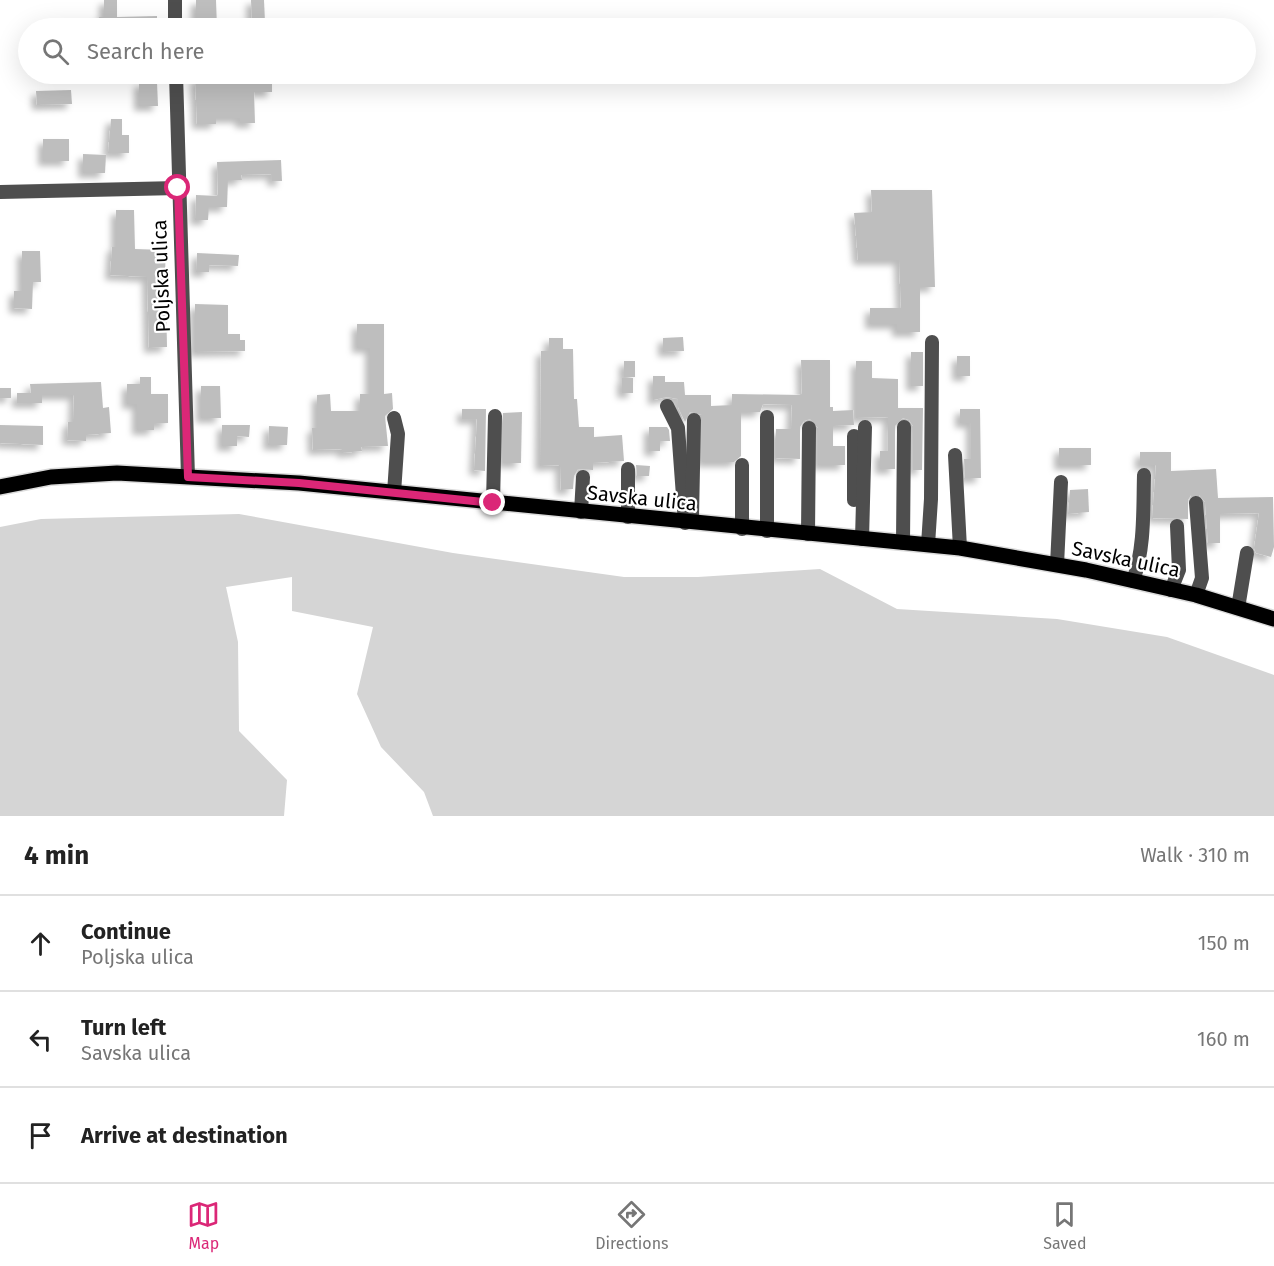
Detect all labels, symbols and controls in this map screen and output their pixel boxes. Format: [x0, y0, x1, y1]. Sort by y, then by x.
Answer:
search box [18, 18, 1256, 84]
icon: search [39, 35, 72, 68]
text: Search here [87, 38, 205, 65]
route start [164, 174, 190, 200]
street label: Poljska ulica [147, 219, 175, 333]
street label: Savska ulica [586, 480, 698, 516]
route end [479, 489, 505, 515]
street label: Savska ulica [1070, 536, 1182, 582]
text: 4 min [24, 840, 89, 871]
text: Walk · 310 m [1140, 843, 1250, 867]
text: Continue [81, 918, 171, 945]
icon: ahead [24, 927, 57, 960]
text: 150 m [1198, 931, 1250, 955]
text: Poljska ulica [81, 945, 194, 969]
text: Turn left [81, 1014, 166, 1041]
icon: left [24, 1023, 57, 1056]
text: 160 m [1197, 1027, 1250, 1051]
text: Savska ulica [81, 1041, 191, 1065]
icon: arrive [24, 1119, 57, 1152]
text: Arrive at destination [81, 1122, 288, 1149]
tab: Map [187, 1198, 220, 1253]
tab: Directions [595, 1198, 669, 1253]
tab: Saved [1043, 1198, 1087, 1253]

